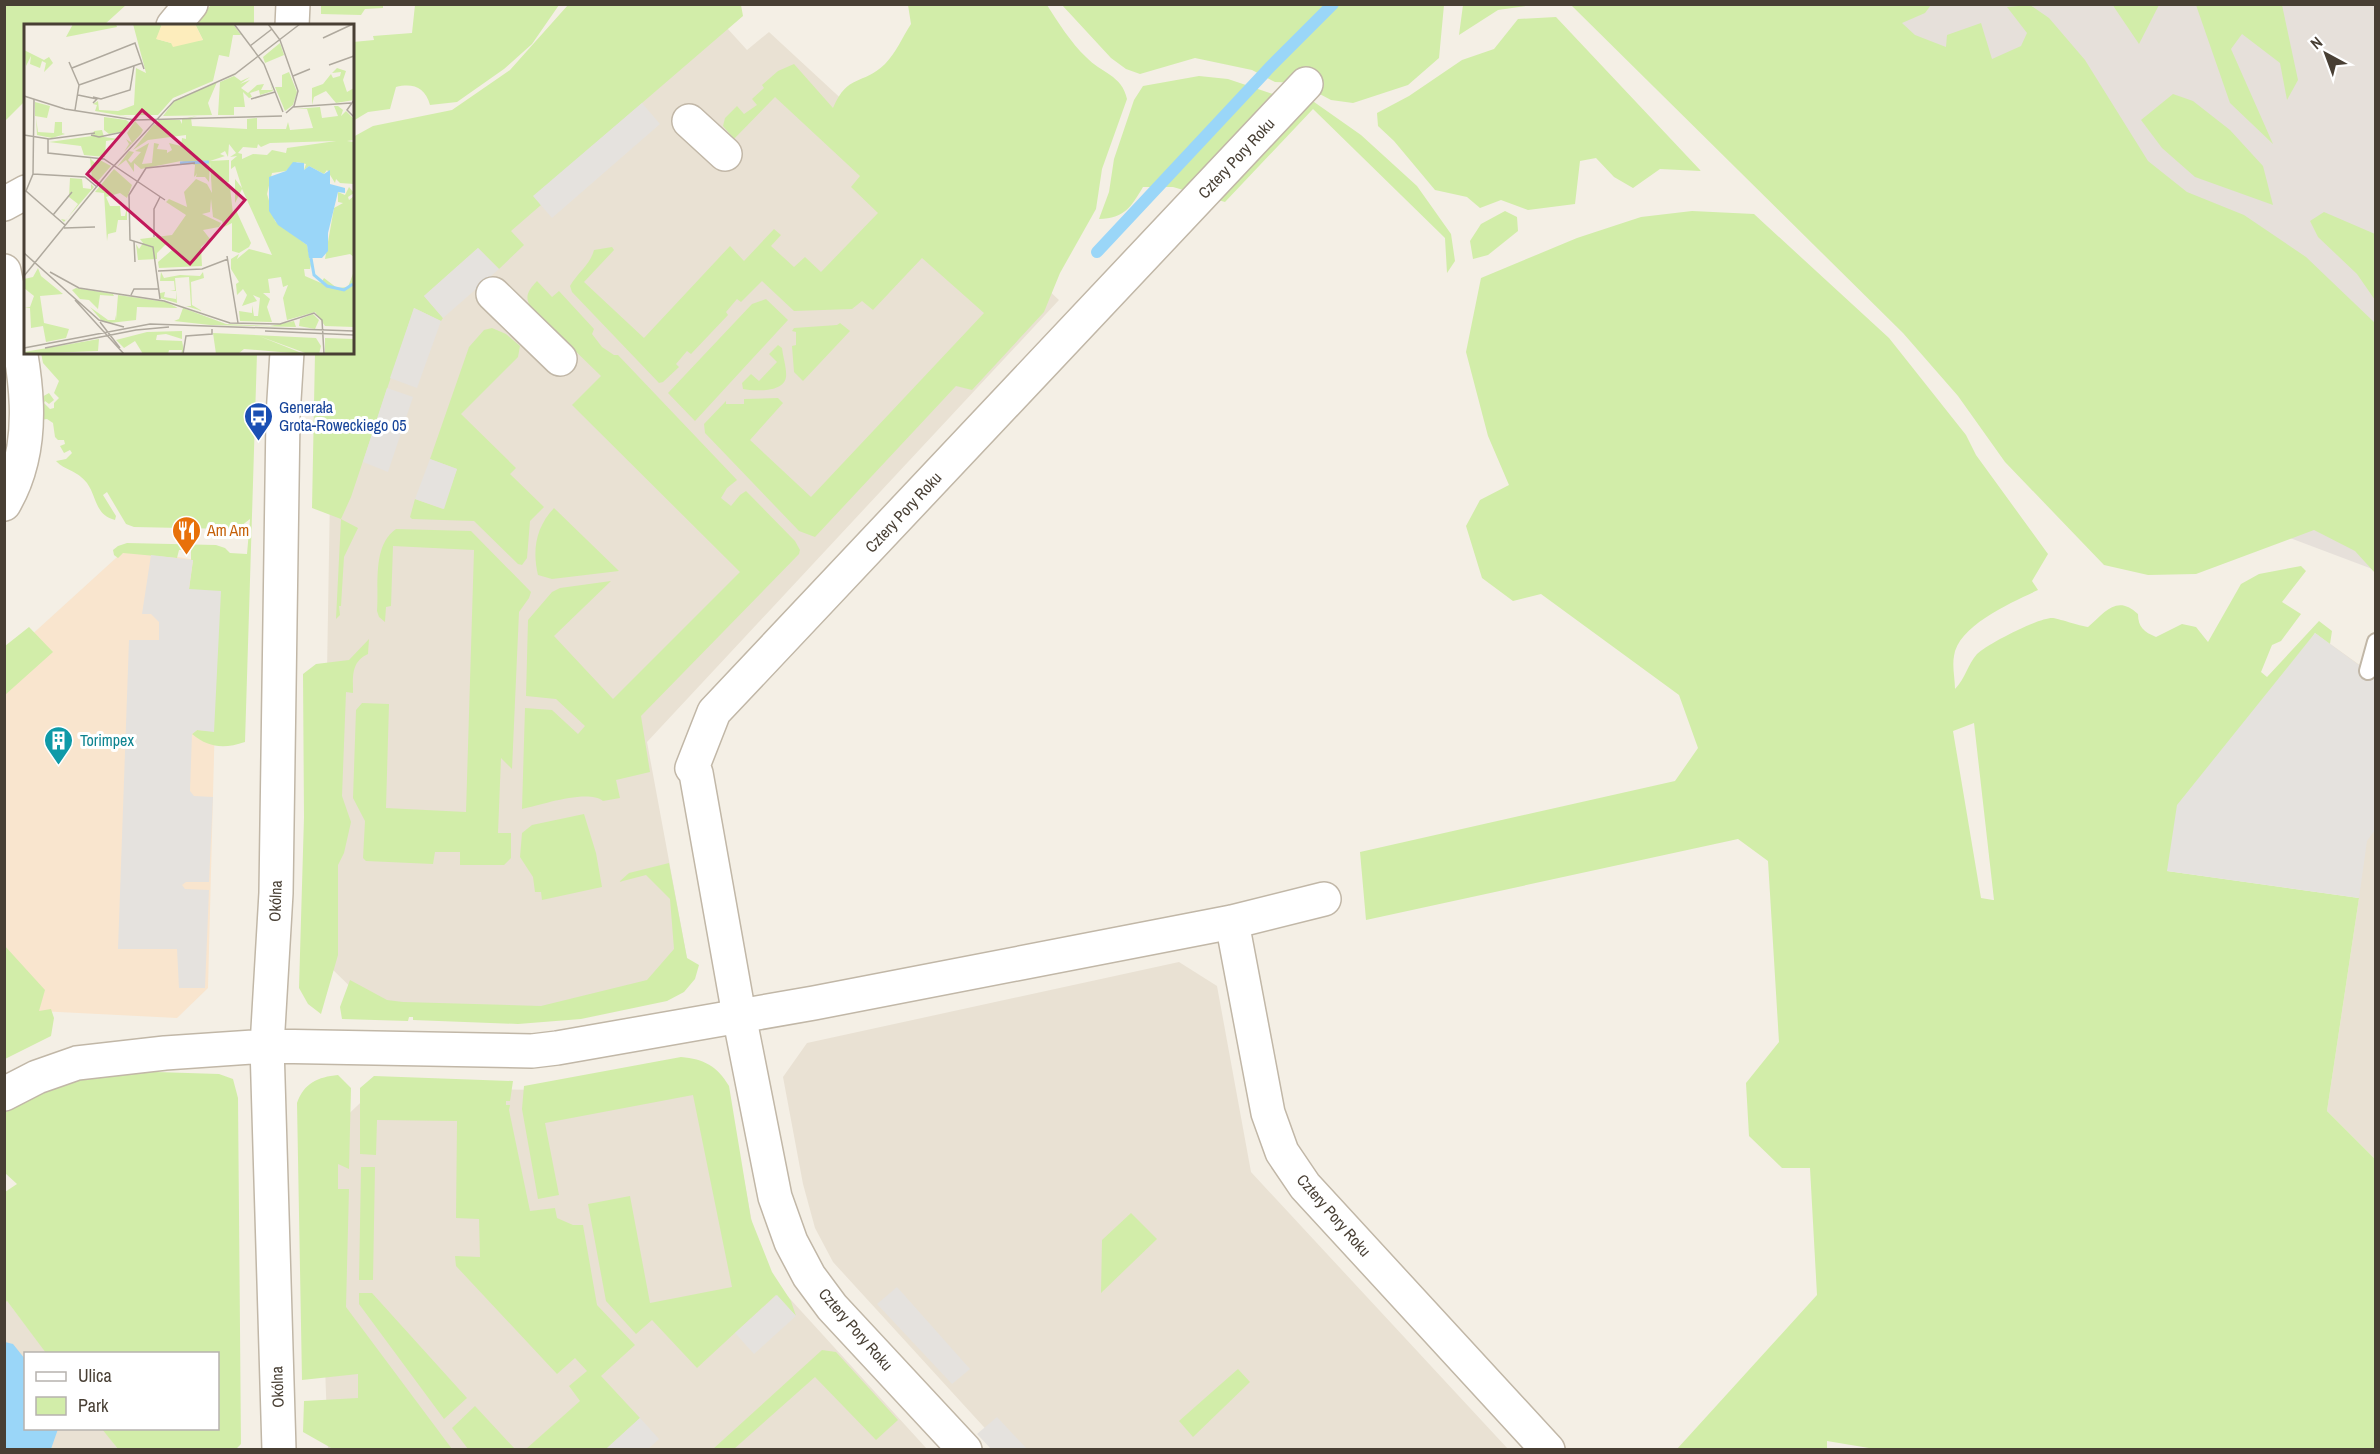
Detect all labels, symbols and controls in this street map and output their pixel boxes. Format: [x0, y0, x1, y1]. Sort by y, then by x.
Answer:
inset map [24, 24, 354, 354]
north arrow [2296, 24, 2356, 84]
text: N [2305, 31, 2327, 54]
street label: Cztery Pory Roku [1193, 113, 1279, 203]
place label: Generała Grota-Roweckiego 05 [279, 396, 407, 436]
bus stop icon: Generała Grota-Roweckiego 05 [242, 400, 274, 442]
street label: Cztery Pory Roku [860, 467, 946, 557]
restaurant icon: Am Am [170, 514, 202, 556]
place label: Am Am [206, 519, 249, 541]
building icon: Torimpex [43, 724, 75, 766]
place label: Torimpex [80, 729, 134, 751]
street label: Okólna [263, 879, 287, 922]
street label: Cztery Pory Roku [1292, 1169, 1376, 1261]
street label: Cztery Pory Roku [814, 1283, 898, 1375]
legend [24, 1352, 219, 1430]
text: Ulica [78, 1363, 112, 1388]
street label: Okólna [265, 1365, 289, 1408]
text: Park [78, 1393, 109, 1418]

